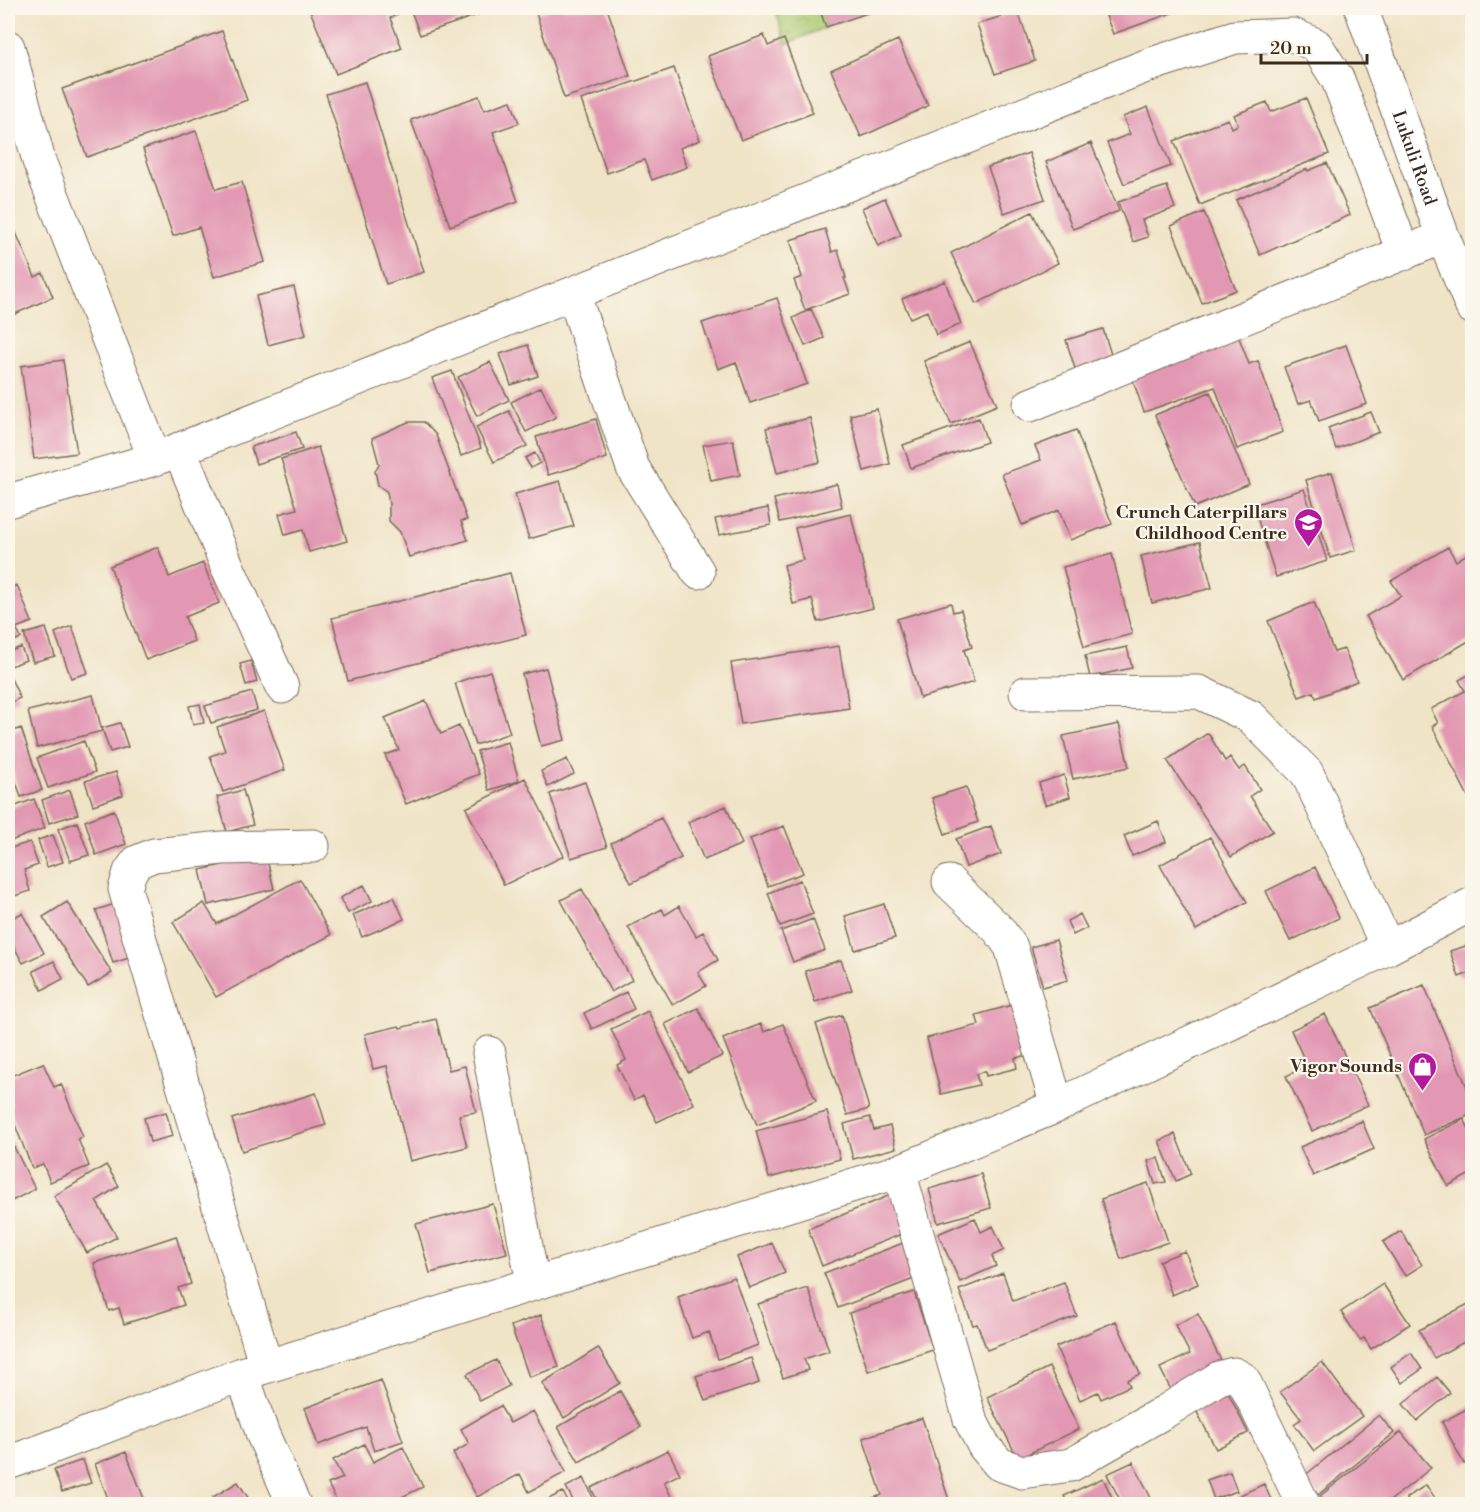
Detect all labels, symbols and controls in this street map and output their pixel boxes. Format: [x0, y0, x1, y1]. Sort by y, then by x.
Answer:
scale bar [1261, 27, 1368, 65]
text: 20 m [1270, 37, 1312, 60]
street label: Lukuli Road [1387, 107, 1442, 209]
place label: Crunch Caterpillars Childhood Centre [1116, 501, 1287, 545]
school or university icon: Crunch Caterpillars Childhood Centre [1292, 506, 1324, 548]
shop icon: Vigor Sounds [1407, 1050, 1439, 1092]
place label: Vigor Sounds [1289, 1055, 1402, 1078]

